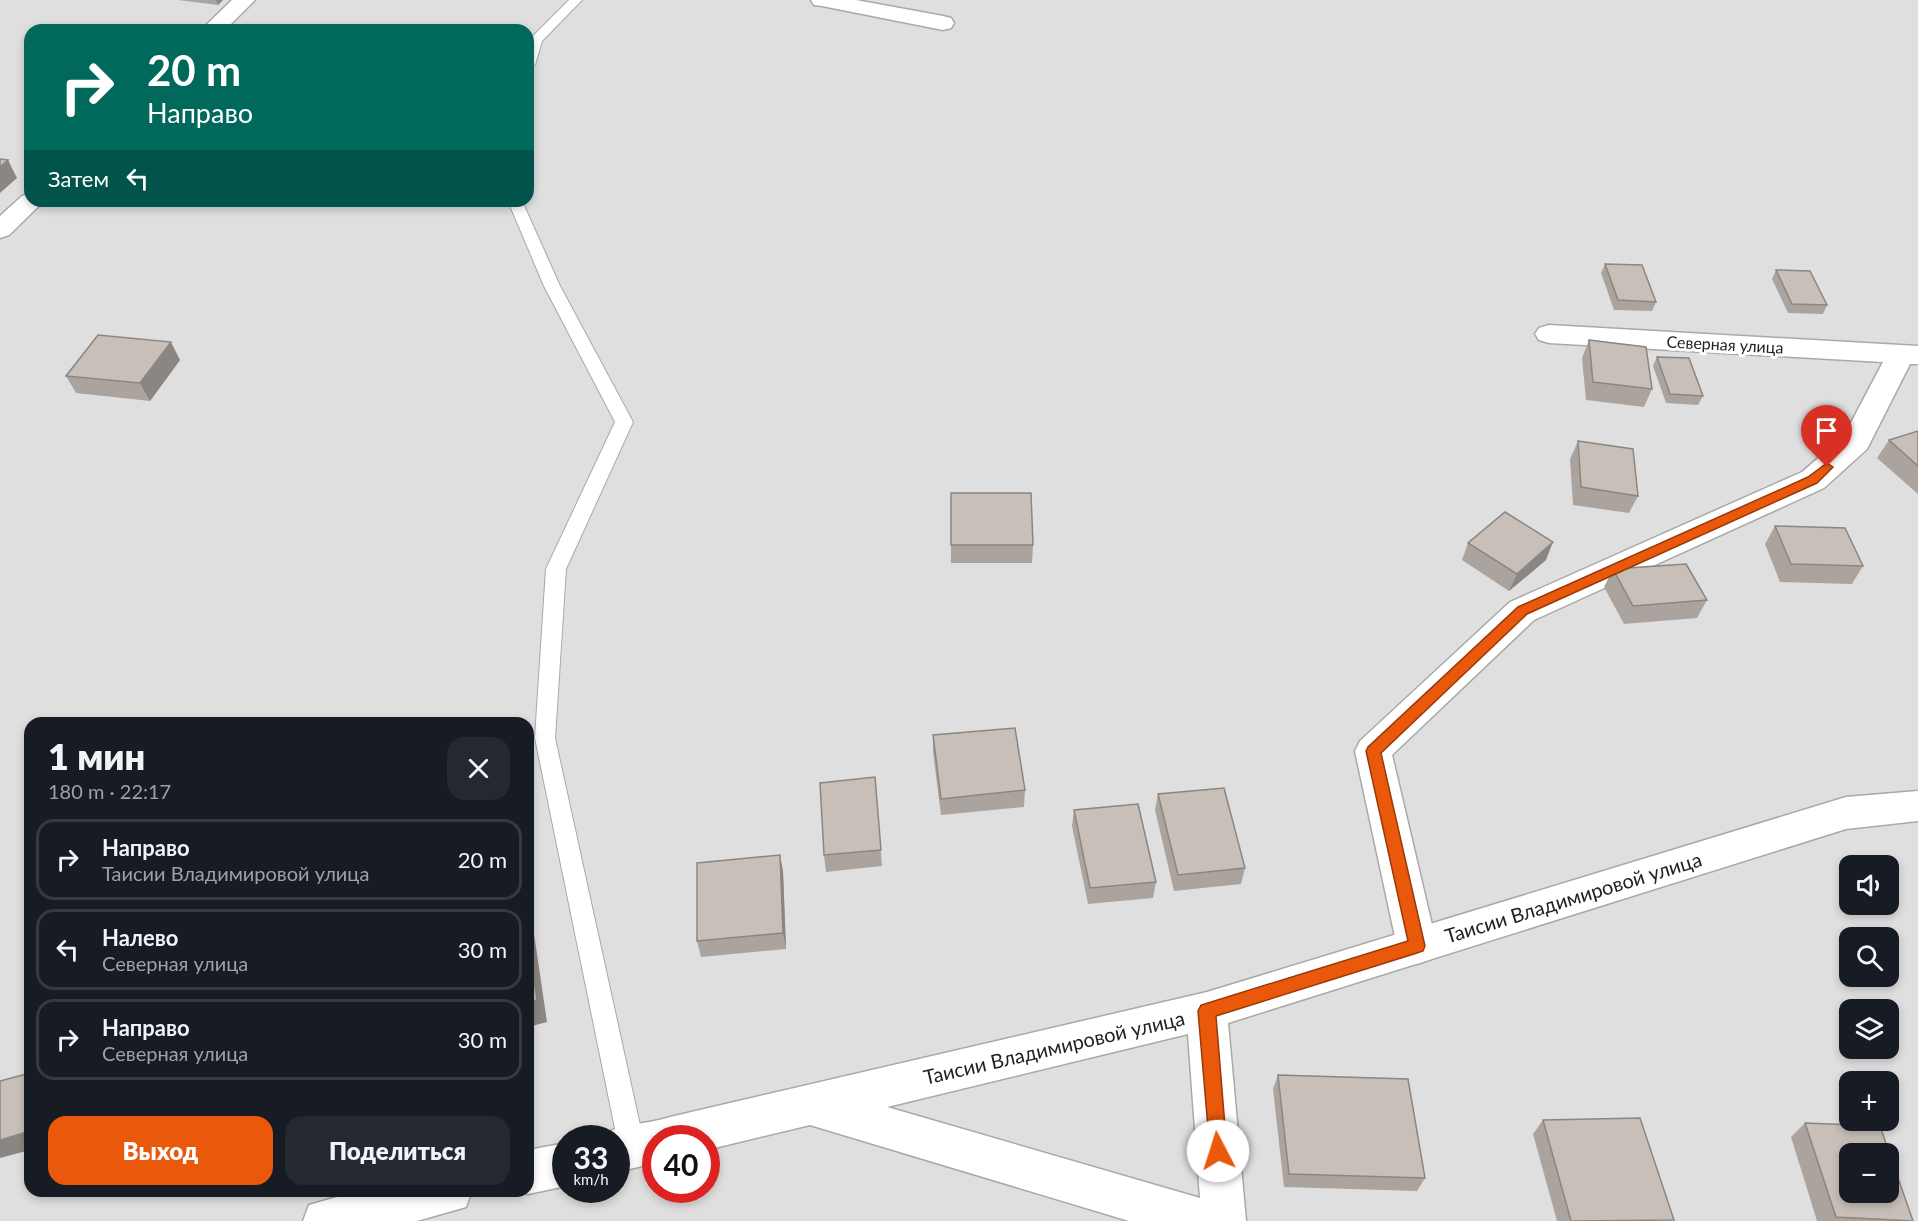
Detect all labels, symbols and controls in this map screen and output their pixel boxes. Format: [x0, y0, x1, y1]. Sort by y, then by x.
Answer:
text: 20 m [147, 45, 241, 95]
icon: right [48, 48, 126, 126]
text: Направо [147, 96, 253, 129]
icon: left [121, 162, 154, 195]
text: Затем [48, 165, 109, 192]
street label: Северная улица [1666, 331, 1784, 357]
pin [1801, 405, 1852, 467]
icon: arrive [1810, 414, 1843, 447]
text: 1 мин [48, 734, 145, 778]
button: close [447, 737, 510, 800]
text: 180 m · 22:17 [48, 779, 171, 803]
text: Направо [102, 834, 190, 861]
icon: right [51, 843, 84, 876]
text: 20 m [458, 846, 507, 873]
street label: Таисии Владимировой улица [1442, 846, 1704, 948]
map controls [1839, 855, 1899, 1203]
button: sound [1839, 855, 1899, 915]
text: Таисии Владимировой улица [102, 861, 369, 885]
text: Налево [102, 924, 178, 951]
button: search [1839, 927, 1899, 987]
icon: left [51, 933, 84, 966]
text: 30 m [458, 936, 507, 963]
text: Северная улица [102, 951, 248, 975]
button: layers [1839, 999, 1899, 1059]
street label: Таисии Владимировой улица [921, 1005, 1187, 1089]
text: Направо [102, 1014, 190, 1041]
icon: right [51, 1023, 84, 1056]
text: 30 m [458, 1026, 507, 1053]
text: Северная улица [102, 1041, 248, 1065]
button: + [1839, 1071, 1899, 1131]
button: Выход [48, 1116, 273, 1185]
button: Поделиться [285, 1116, 510, 1185]
position arrow [1186, 1119, 1250, 1183]
speed limit sign: 40 [642, 1125, 720, 1203]
text: 33 [574, 1139, 608, 1175]
button: − [1839, 1143, 1899, 1203]
text: km/h [573, 1170, 609, 1188]

